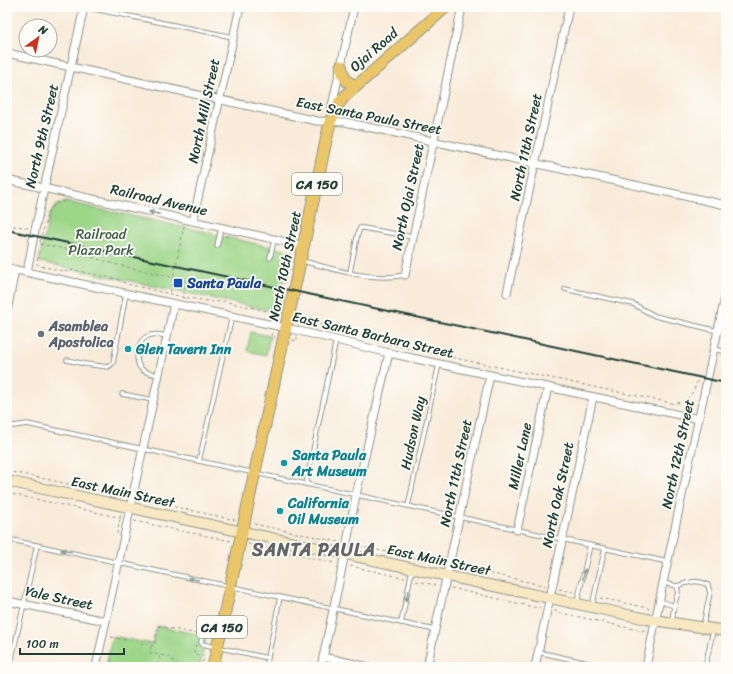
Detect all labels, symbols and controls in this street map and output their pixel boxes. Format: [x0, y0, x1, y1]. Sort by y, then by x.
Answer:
north arrow [18, 18, 58, 58]
text: N [34, 19, 52, 40]
street label: Ojai Road [344, 20, 405, 78]
street label: North Mill Street [181, 56, 227, 166]
street label: North 9th Street [18, 82, 66, 190]
street label: East Santa Paula Street [294, 90, 444, 142]
street label: North 11th Street [502, 91, 550, 203]
street label: North Ojai Street [384, 141, 432, 253]
road number: CA 150 [292, 173, 342, 195]
street label: Railroad Avenue [108, 177, 210, 223]
street label: North 10th Street [261, 208, 309, 324]
one-way arrow [148, 209, 161, 215]
park label: Railroad Plaza Park [68, 222, 134, 263]
place label: Santa Paula [186, 271, 262, 296]
marker: Santa Paula [172, 277, 184, 289]
street label: East Santa Barbara Street [290, 304, 456, 366]
place label: Asamblea Apostolica [48, 314, 114, 355]
marker: Asamblea Apostolica [36, 329, 46, 339]
place label: Glen Tavern Inn [135, 337, 232, 362]
marker: Glen Tavern Inn [123, 344, 133, 354]
street label: Hudson Way [393, 393, 433, 472]
street label: North 12th Street [654, 397, 702, 511]
street label: North 11th Street [432, 417, 480, 529]
street label: Miller Lane [501, 420, 539, 492]
street label: North Oak Street [535, 440, 581, 550]
place label: Santa Paula Art Museum [291, 443, 367, 484]
marker: Santa Paula Art Museum [279, 458, 289, 468]
street label: East Main Street [69, 469, 178, 515]
place label: California Oil Museum [287, 491, 359, 532]
marker: California Oil Museum [275, 506, 285, 516]
district label: SANTA PAULA [251, 534, 376, 566]
street label: East Main Street [385, 537, 494, 583]
one-way arrow [59, 547, 72, 553]
one-way arrow [581, 568, 587, 581]
one-way arrow [186, 575, 199, 581]
street label: Yale Street [23, 579, 95, 617]
one-way arrow [403, 590, 409, 602]
road number: CA 150 [197, 616, 247, 638]
scale bar [20, 630, 124, 656]
text: 100 m [26, 633, 59, 655]

